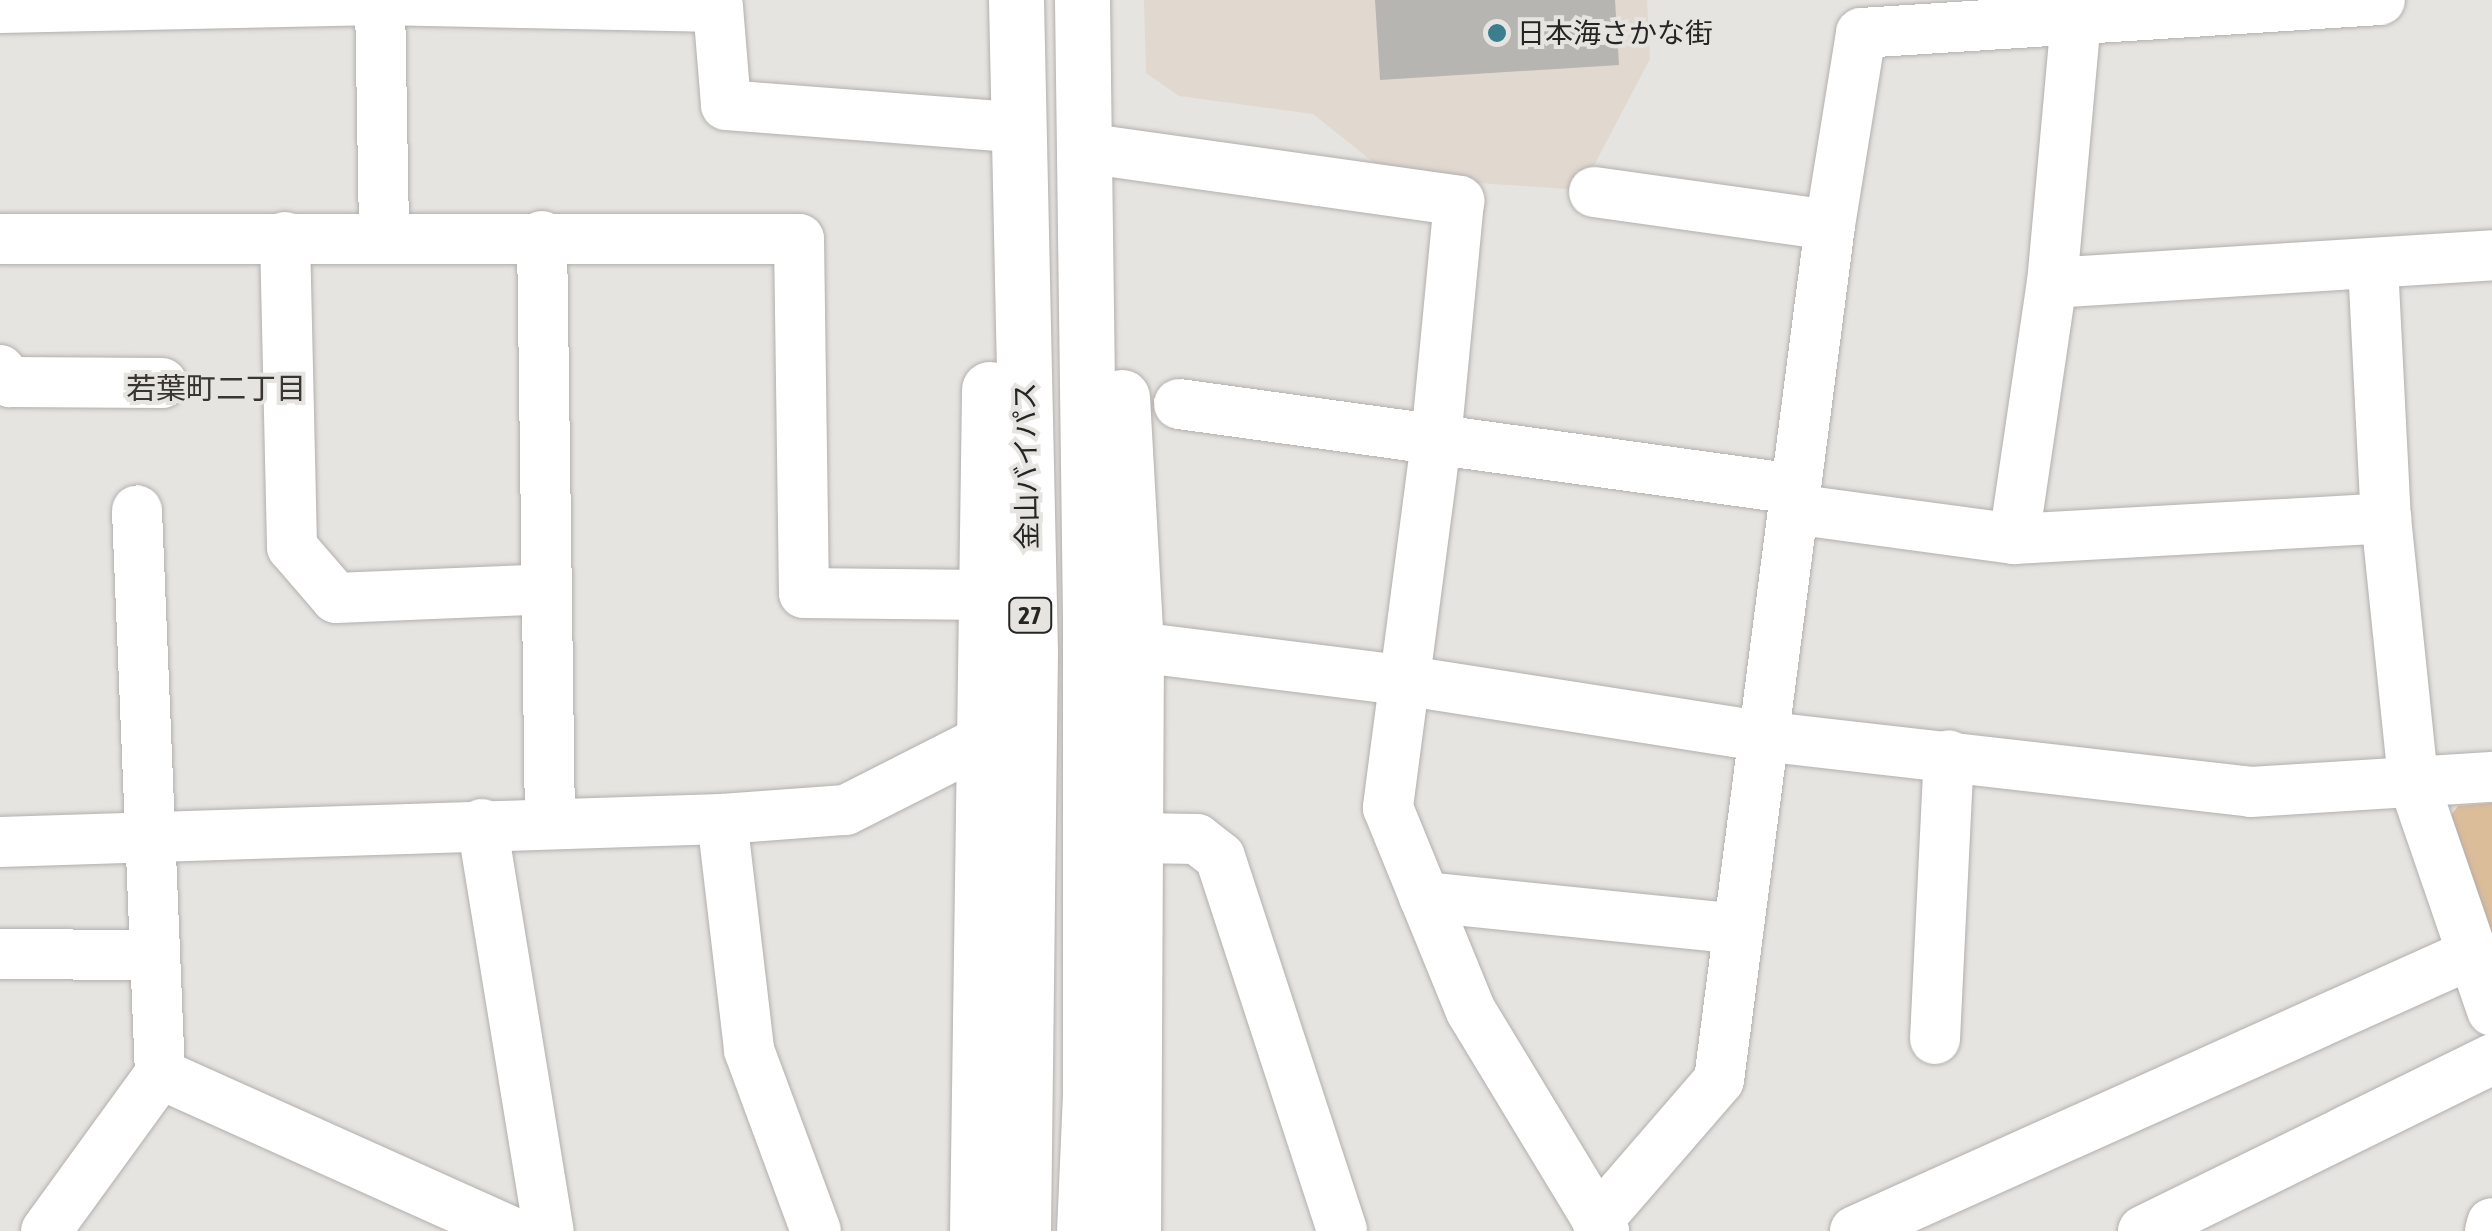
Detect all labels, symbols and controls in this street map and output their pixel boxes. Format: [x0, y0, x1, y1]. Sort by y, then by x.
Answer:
place label: 日本海さかな街 [1517, 16, 1713, 50]
marker: 日本海さかな街 [1486, 22, 1508, 44]
district label: 若葉町二丁目 [126, 370, 306, 406]
street label: 金山バイパス [1008, 382, 1044, 550]
road number: 27 [1008, 595, 1052, 635]

